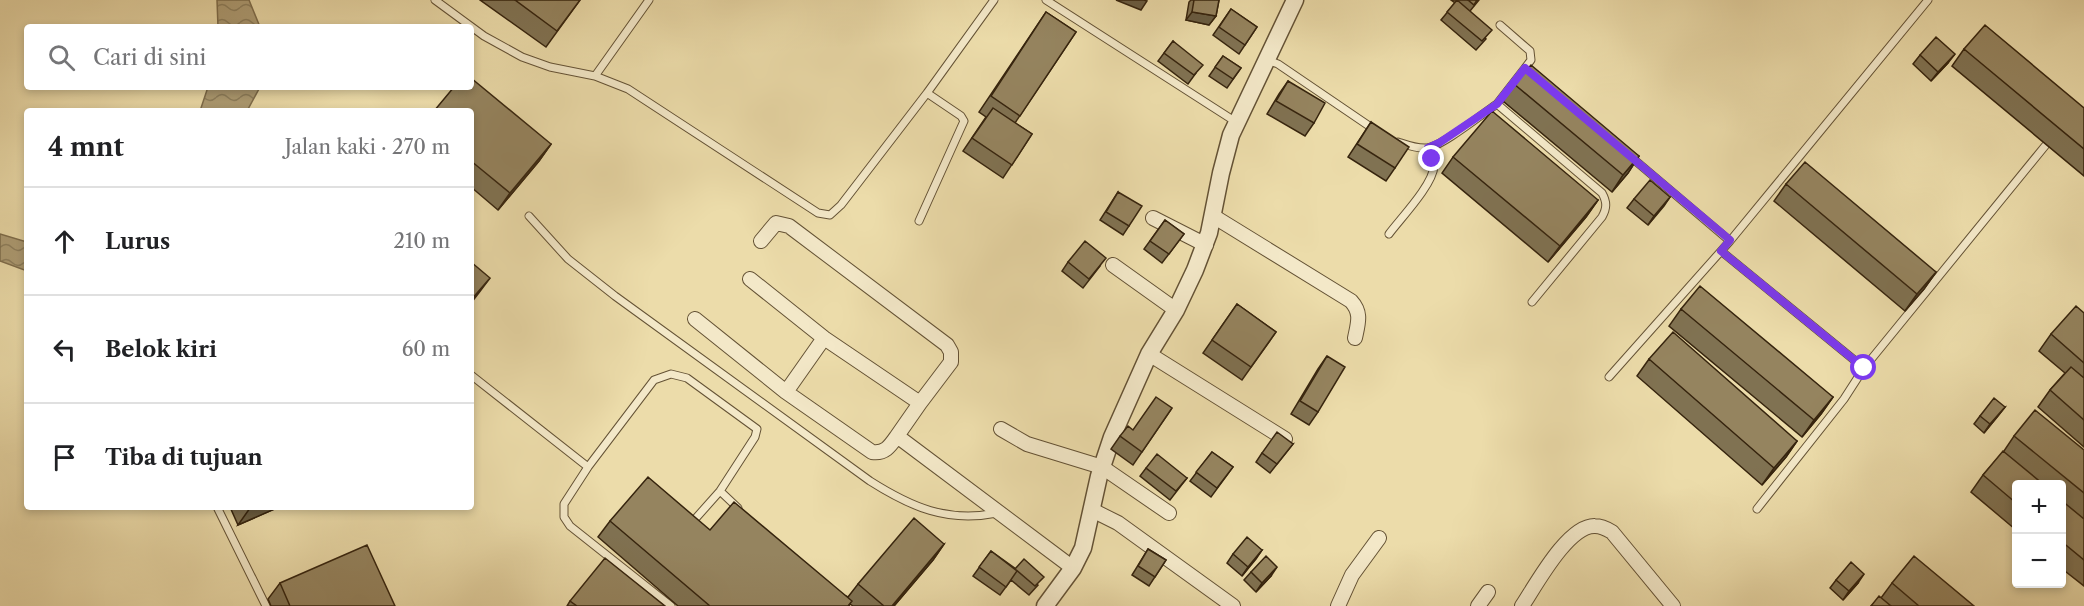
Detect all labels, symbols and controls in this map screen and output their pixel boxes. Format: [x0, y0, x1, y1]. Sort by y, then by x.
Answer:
search box [24, 24, 474, 90]
icon: search [45, 41, 78, 74]
text: Cari di sini [93, 44, 206, 71]
text: 4 mnt [48, 131, 124, 163]
text: Jalan kaki · 270 m [285, 135, 450, 159]
route end [1418, 145, 1444, 171]
icon: ahead [48, 225, 81, 258]
text: Lurus [105, 228, 170, 255]
text: 210 m [393, 229, 450, 253]
icon: left [48, 333, 81, 366]
text: Belok kiri [105, 336, 217, 363]
text: 60 m [402, 337, 450, 361]
route start [1850, 354, 1876, 380]
icon: arrive [48, 441, 81, 474]
text: Tiba di tujuan [105, 444, 263, 471]
map controls [2012, 480, 2066, 588]
button: + [2012, 480, 2066, 534]
button: − [2012, 534, 2066, 588]

